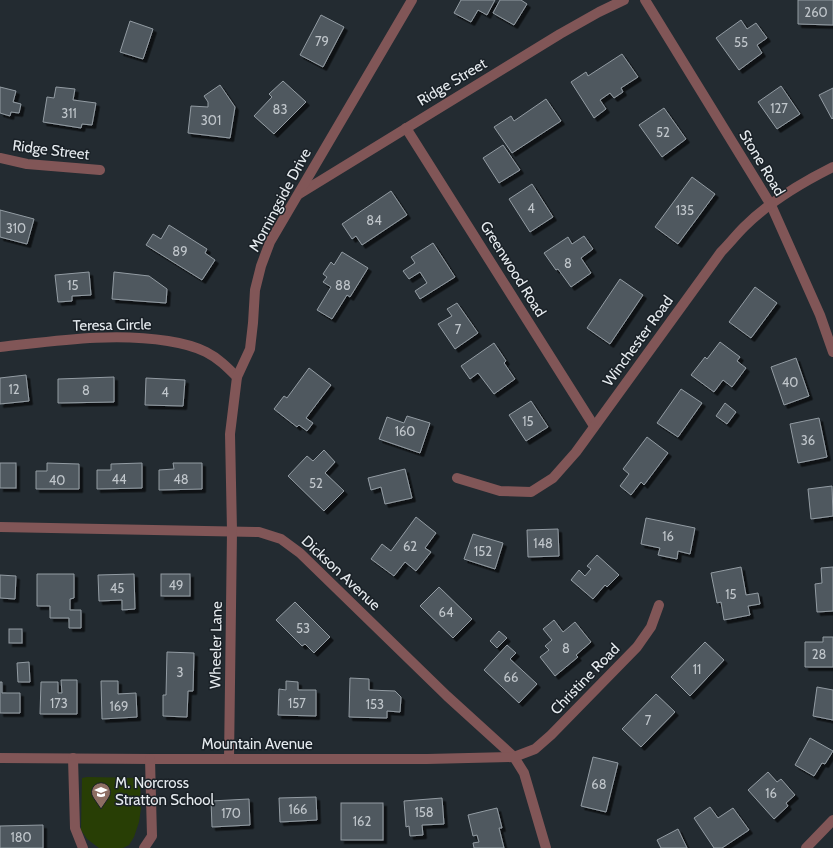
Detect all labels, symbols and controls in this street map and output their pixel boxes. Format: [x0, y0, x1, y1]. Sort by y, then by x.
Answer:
house number: 260 [804, 4, 828, 20]
house number: 79 [315, 33, 329, 49]
house number: 55 [734, 34, 748, 50]
street label: Ridge Street [414, 54, 490, 110]
house number: 127 [770, 100, 788, 116]
house number: 83 [273, 101, 287, 117]
house number: 311 [61, 105, 77, 121]
house number: 301 [201, 112, 221, 128]
house number: 52 [656, 124, 670, 140]
street label: Stone Road [735, 127, 789, 199]
street label: Ridge Street [11, 136, 91, 164]
street label: Morningside Drive [245, 145, 315, 255]
house number: 4 [527, 200, 535, 216]
house number: 135 [676, 202, 694, 218]
house number: 84 [366, 212, 382, 228]
street label: Greenwood Road [476, 218, 550, 320]
house number: 310 [6, 220, 26, 236]
house number: 89 [172, 243, 188, 259]
house number: 8 [564, 255, 572, 271]
house number: 15 [67, 277, 79, 293]
house number: 88 [335, 277, 351, 293]
street label: Winchester Road [599, 292, 677, 390]
street label: Teresa Circle [72, 315, 152, 335]
house number: 7 [455, 321, 462, 337]
house number: 40 [782, 374, 798, 390]
house number: 12 [8, 381, 20, 397]
house number: 8 [82, 382, 90, 398]
house number: 4 [161, 384, 169, 400]
house number: 15 [522, 413, 534, 429]
house number: 160 [395, 423, 415, 439]
house number: 36 [801, 432, 815, 448]
house number: 44 [111, 471, 127, 487]
house number: 48 [173, 471, 189, 487]
house number: 40 [49, 472, 65, 488]
house number: 52 [309, 475, 323, 491]
house number: 16 [662, 528, 674, 544]
street label: Dickson Avenue [298, 532, 384, 614]
house number: 148 [533, 535, 553, 551]
house number: 62 [403, 538, 417, 554]
house number: 152 [474, 543, 492, 559]
house number: 49 [169, 577, 183, 593]
house number: 45 [110, 580, 124, 596]
house number: 15 [725, 586, 737, 602]
street label: Wheeler Lane [206, 601, 226, 689]
house number: 64 [439, 604, 454, 620]
house number: 53 [296, 620, 310, 636]
street label: Christine Road [547, 640, 623, 718]
house number: 8 [562, 640, 570, 656]
house number: 28 [812, 646, 826, 662]
house number: 11 [693, 661, 701, 677]
house number: 3 [176, 664, 184, 680]
house number: 66 [504, 669, 518, 685]
house number: 173 [50, 695, 68, 711]
house number: 157 [288, 695, 306, 711]
house number: 153 [366, 696, 384, 712]
house number: 169 [109, 698, 129, 714]
house number: 7 [645, 712, 652, 728]
street label: Mountain Avenue [201, 735, 313, 753]
place label: M. Norcross Stratton School [115, 774, 215, 809]
house number: 68 [591, 776, 607, 792]
school or university icon: M. Norcross Stratton School [90, 781, 112, 809]
house number: 16 [765, 785, 777, 801]
house number: 166 [288, 801, 308, 817]
house number: 158 [414, 804, 434, 820]
house number: 170 [221, 805, 241, 821]
house number: 162 [353, 813, 371, 829]
house number: 180 [10, 829, 32, 845]

